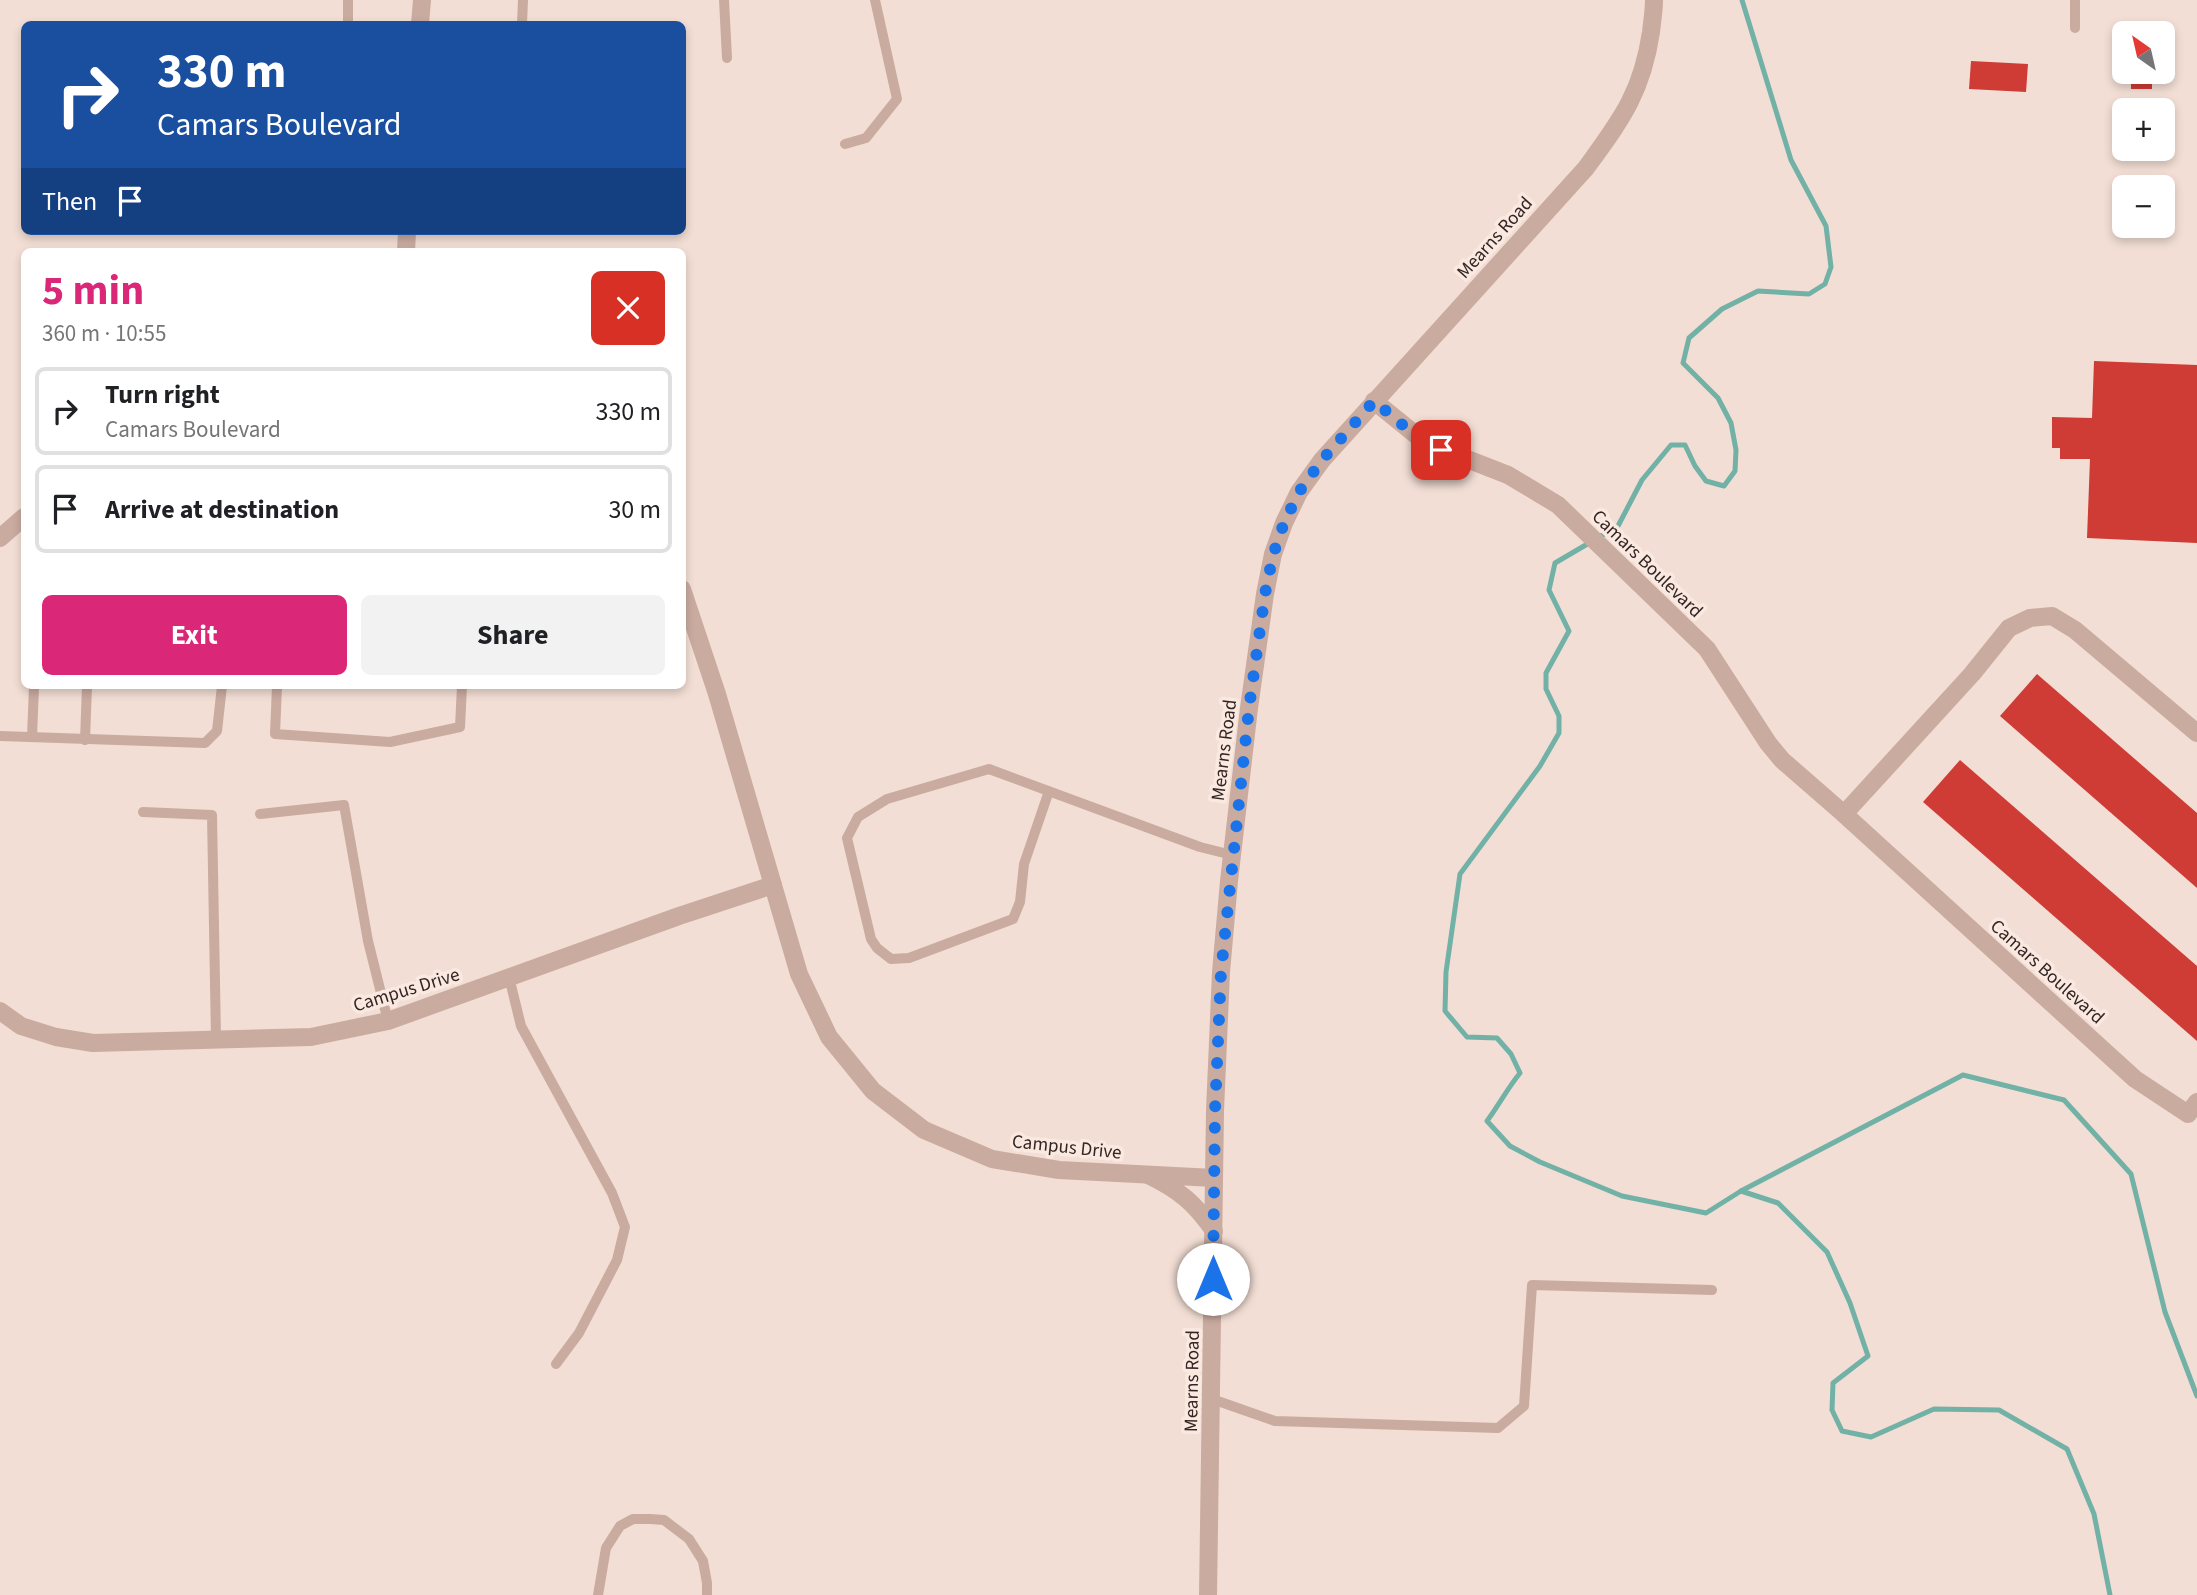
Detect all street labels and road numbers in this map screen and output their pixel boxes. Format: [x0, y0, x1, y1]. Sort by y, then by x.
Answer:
street label: Mearns Road [1451, 191, 1539, 285]
street label: Camars Boulevard [1585, 504, 1709, 624]
street label: Mearns Road [1205, 698, 1244, 802]
street label: Camars Boulevard [1984, 913, 2110, 1031]
street label: Campus Drive [350, 961, 463, 1019]
street label: Campus Drive [1011, 1128, 1123, 1167]
street label: Mearns Road [1178, 1330, 1207, 1432]

